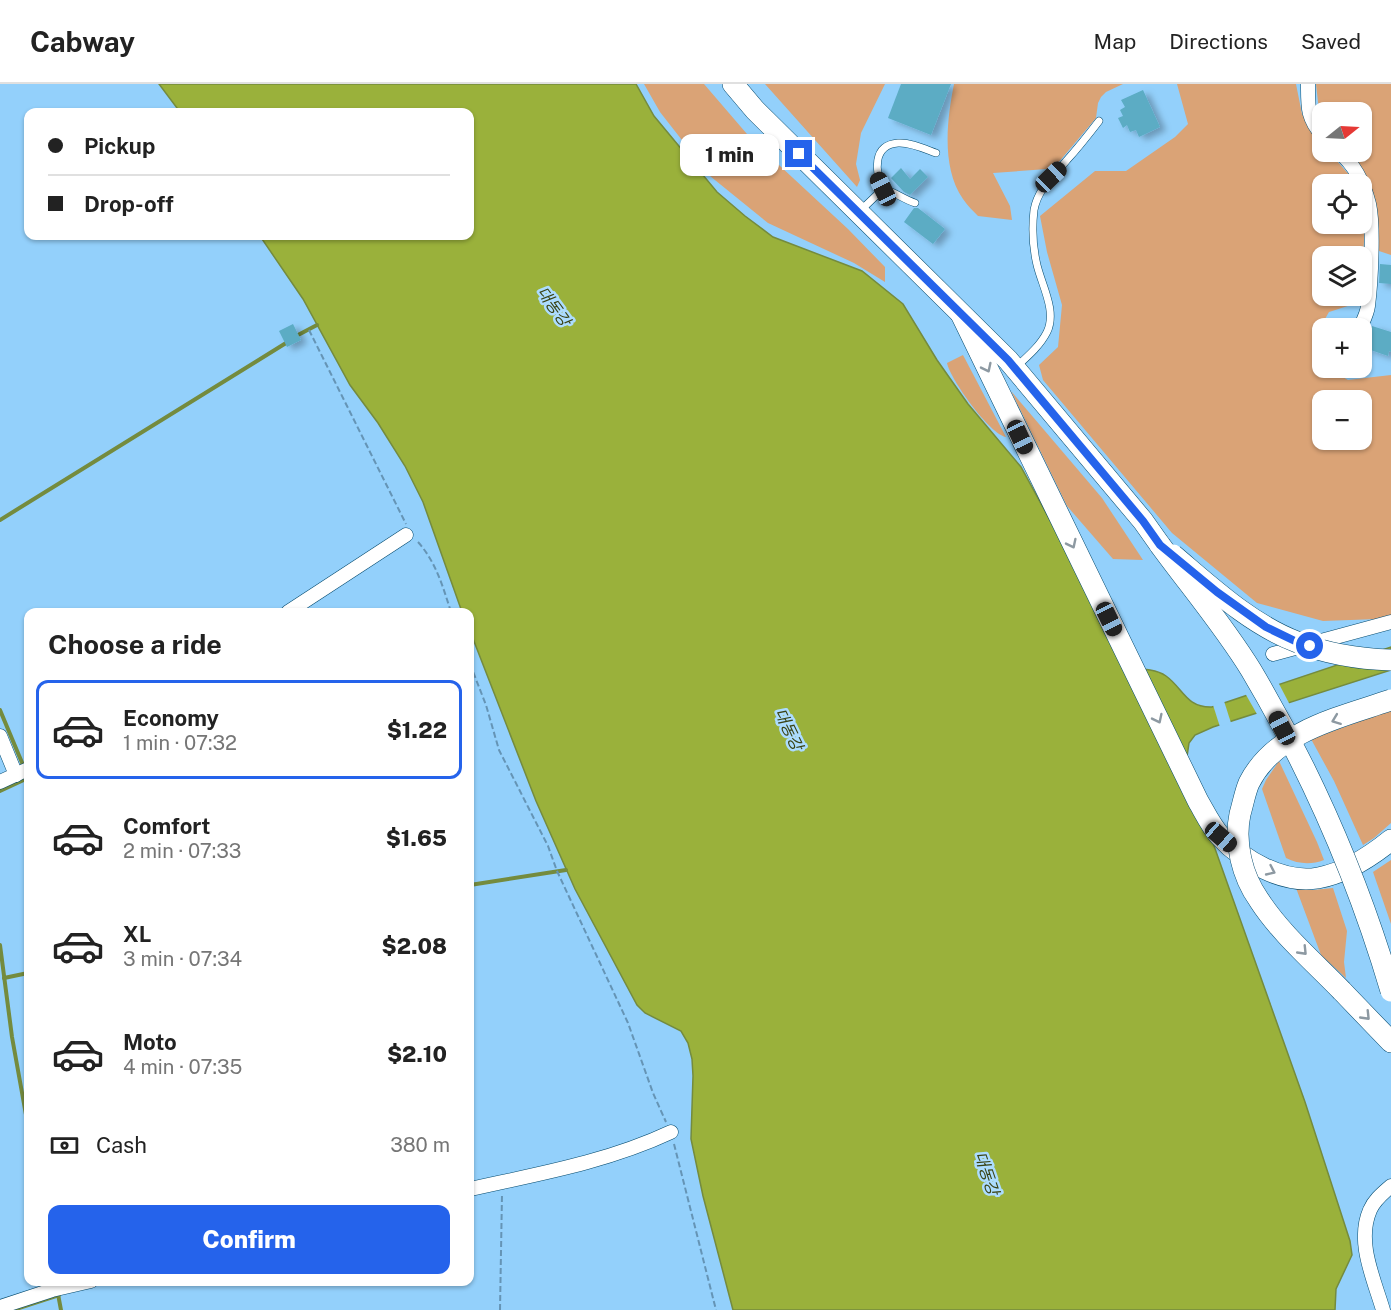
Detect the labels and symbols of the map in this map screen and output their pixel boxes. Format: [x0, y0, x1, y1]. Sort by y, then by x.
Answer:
north arrow [1312, 102, 1372, 162]
callout: 1 min [679, 133, 778, 175]
route end [785, 140, 812, 167]
car [1032, 158, 1070, 196]
car [867, 169, 899, 209]
water label: 대동강 [533, 283, 576, 332]
one-way arrow [980, 362, 992, 373]
car [1004, 417, 1036, 457]
one-way arrow [1064, 537, 1076, 548]
car [1093, 599, 1125, 639]
route start [1296, 632, 1323, 659]
water label: 대동강 [770, 705, 808, 755]
car [1266, 708, 1298, 748]
one-way arrow [1151, 712, 1162, 723]
one-way arrow [1331, 712, 1342, 725]
car [1202, 818, 1240, 856]
one-way arrow [1264, 863, 1275, 875]
one-way arrow [1295, 943, 1306, 954]
one-way arrow [1359, 1009, 1370, 1020]
water label: 대동강 [970, 1149, 1003, 1199]

